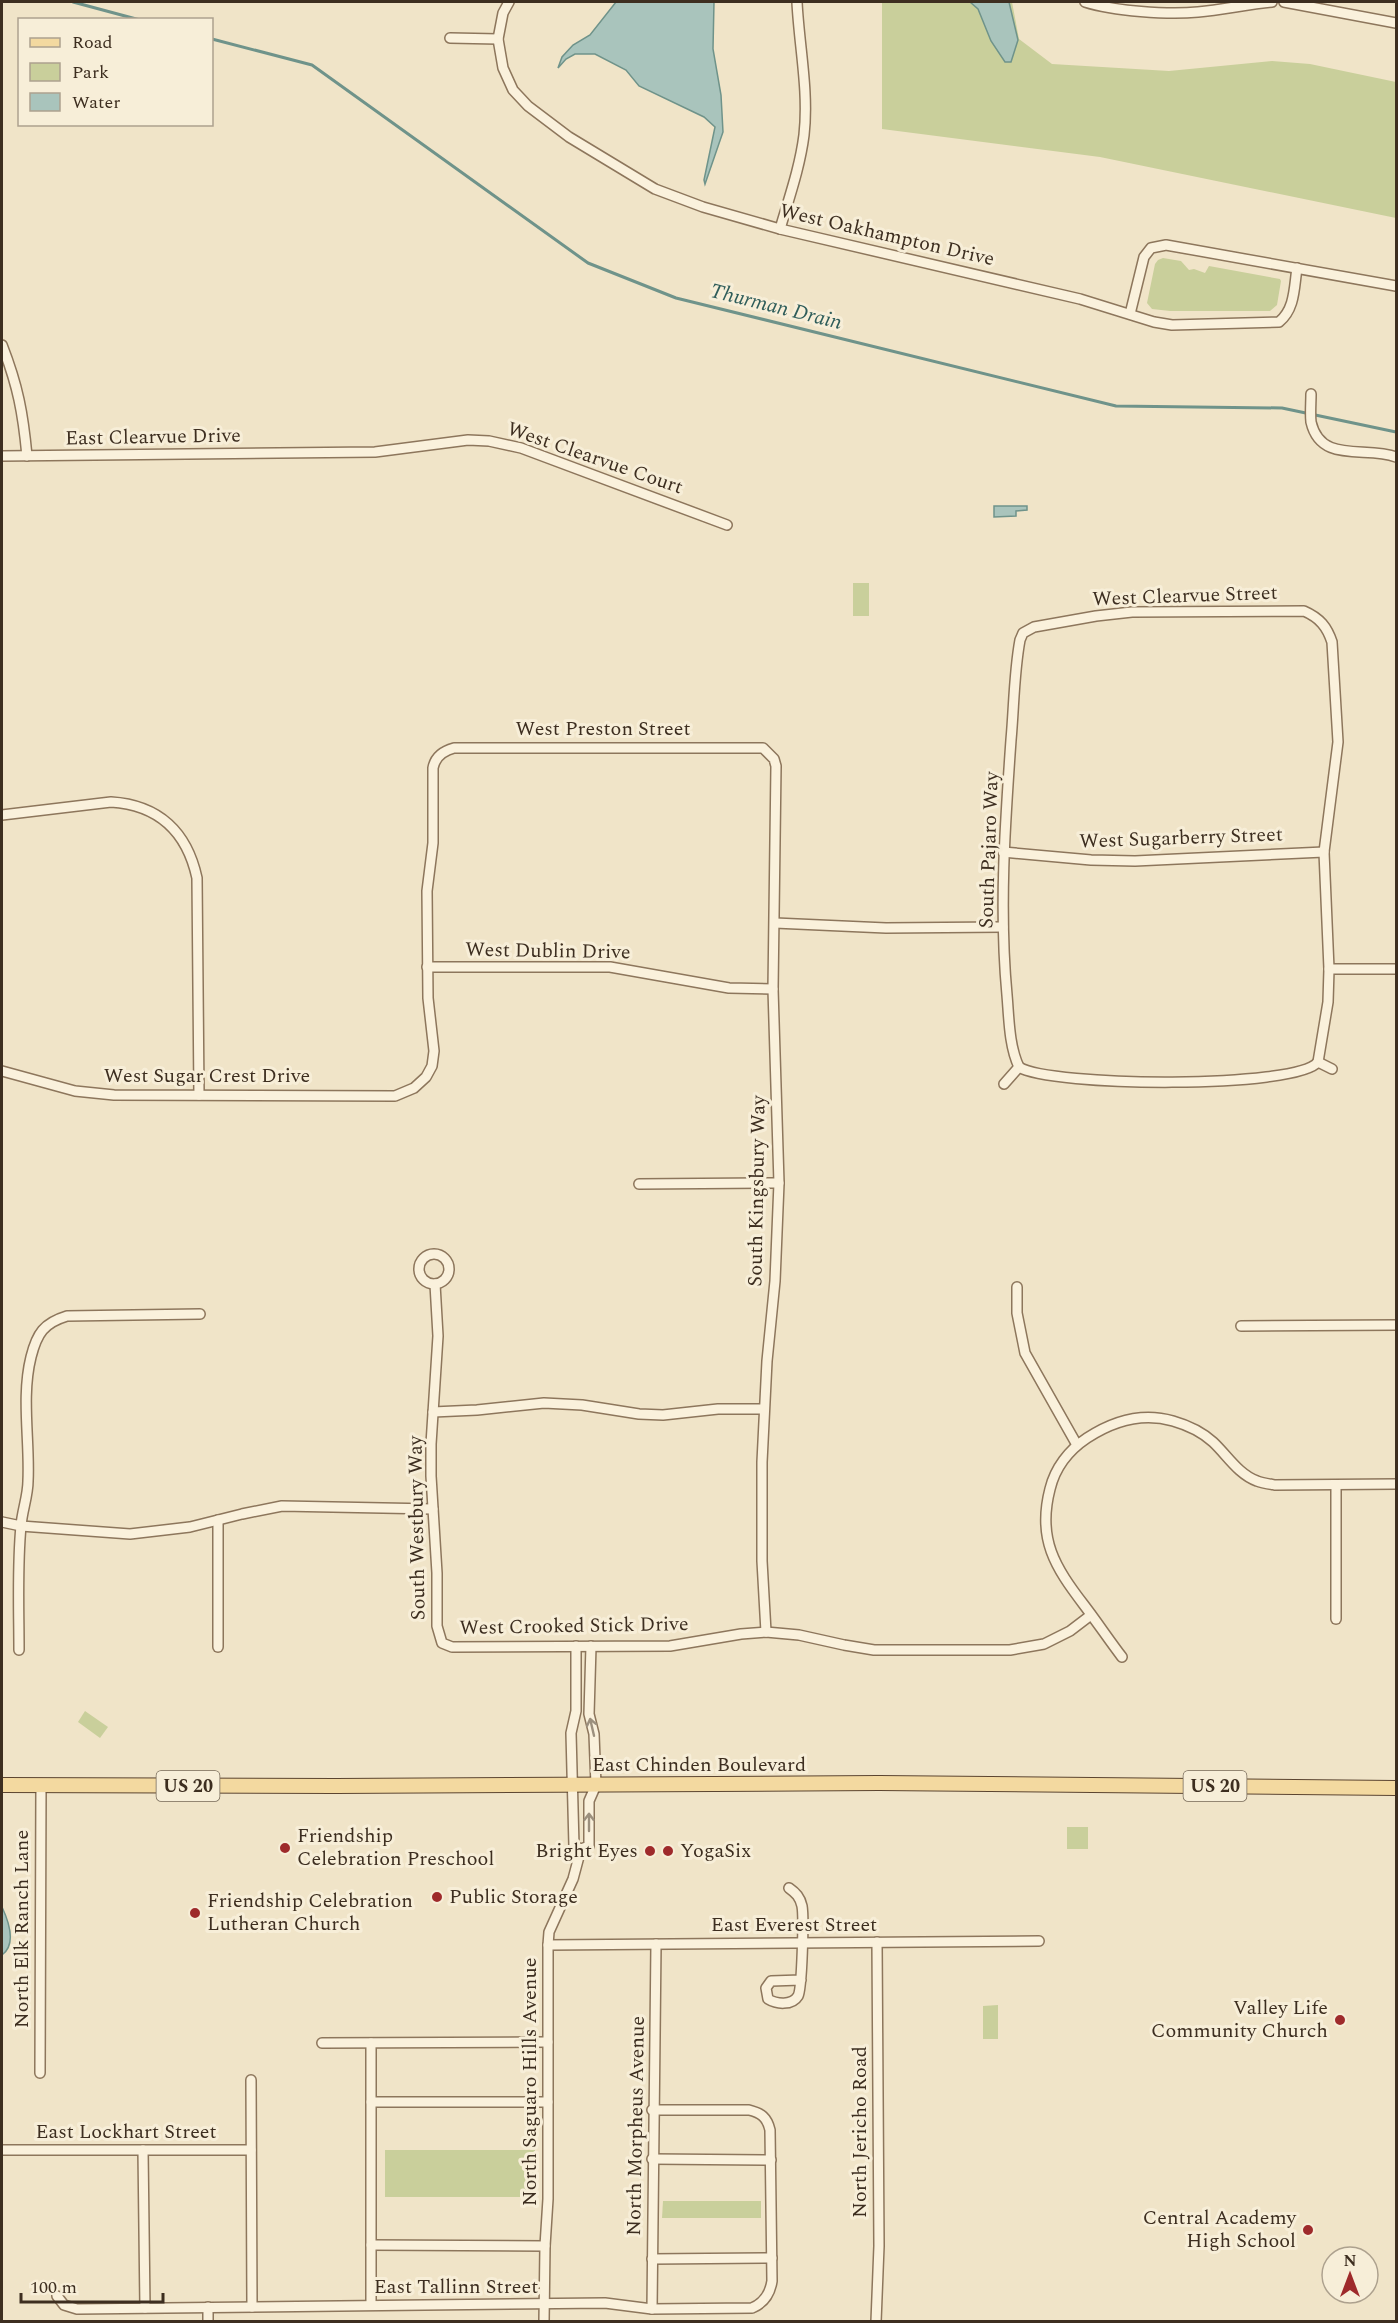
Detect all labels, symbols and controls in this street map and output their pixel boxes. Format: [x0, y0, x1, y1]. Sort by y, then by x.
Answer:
legend [18, 18, 213, 126]
text: Road [72, 29, 113, 56]
text: Park [72, 59, 109, 86]
text: Water [72, 89, 120, 116]
street label: West Oakhampton Drive [777, 196, 997, 274]
water label: Thurman Drain [707, 275, 845, 339]
street label: West Clearvue Court [503, 414, 687, 502]
street label: East Clearvue Drive [65, 420, 241, 454]
street label: West Clearvue Street [1092, 578, 1278, 614]
street label: West Preston Street [515, 714, 691, 744]
street label: South Pajaro Way [971, 770, 1007, 929]
street label: West Sugarberry Street [1079, 819, 1283, 857]
street label: West Dublin Drive [465, 935, 631, 967]
street label: West Sugar Crest Drive [104, 1061, 310, 1091]
street label: South Kingsbury Way [740, 1094, 774, 1287]
street label: South Westbury Way [400, 1434, 434, 1621]
street label: West Crooked Stick Drive [459, 1609, 689, 1643]
one-way arrow [586, 1718, 598, 1737]
street label: East Chinden Boulevard [592, 1750, 806, 1780]
road number: US 20 [156, 1771, 219, 1801]
road number: US 20 [1184, 1771, 1246, 1801]
one-way arrow [583, 1813, 595, 1833]
place label: Friendship Celebration Preschool [297, 1821, 494, 1874]
street label: North Elk Ranch Lane [7, 1830, 37, 2028]
place label: Bright Eyes [535, 1836, 638, 1866]
place label: YogaSix [680, 1836, 751, 1866]
marker: Friendship Celebration Preschool [278, 1841, 292, 1855]
marker: Bright Eyes [643, 1844, 657, 1858]
marker: YogaSix [661, 1844, 675, 1858]
place label: Public Storage [449, 1882, 578, 1912]
place label: Friendship Celebration Lutheran Church [207, 1886, 413, 1939]
marker: Public Storage [430, 1890, 444, 1904]
marker: Friendship Celebration Lutheran Church [188, 1906, 202, 1920]
street label: East Everest Street [711, 1910, 877, 1940]
street label: North Saguaro Hills Avenue [515, 1958, 545, 2206]
place label: Valley Life Community Church [1151, 1993, 1328, 2046]
marker: Valley Life Community Church [1333, 2013, 1347, 2027]
street label: North Morpheus Avenue [619, 2016, 653, 2236]
street label: North Jericho Road [845, 2046, 875, 2218]
street label: East Lockhart Street [35, 2117, 217, 2147]
place label: Central Academy High School [1143, 2203, 1297, 2256]
marker: Central Academy High School [1301, 2223, 1315, 2237]
north arrow [1320, 2245, 1380, 2305]
text: N [1343, 2249, 1357, 2273]
scale bar [21, 2266, 164, 2304]
street label: East Tallinn Street [374, 2272, 538, 2302]
text: 100 m [30, 2274, 77, 2301]

